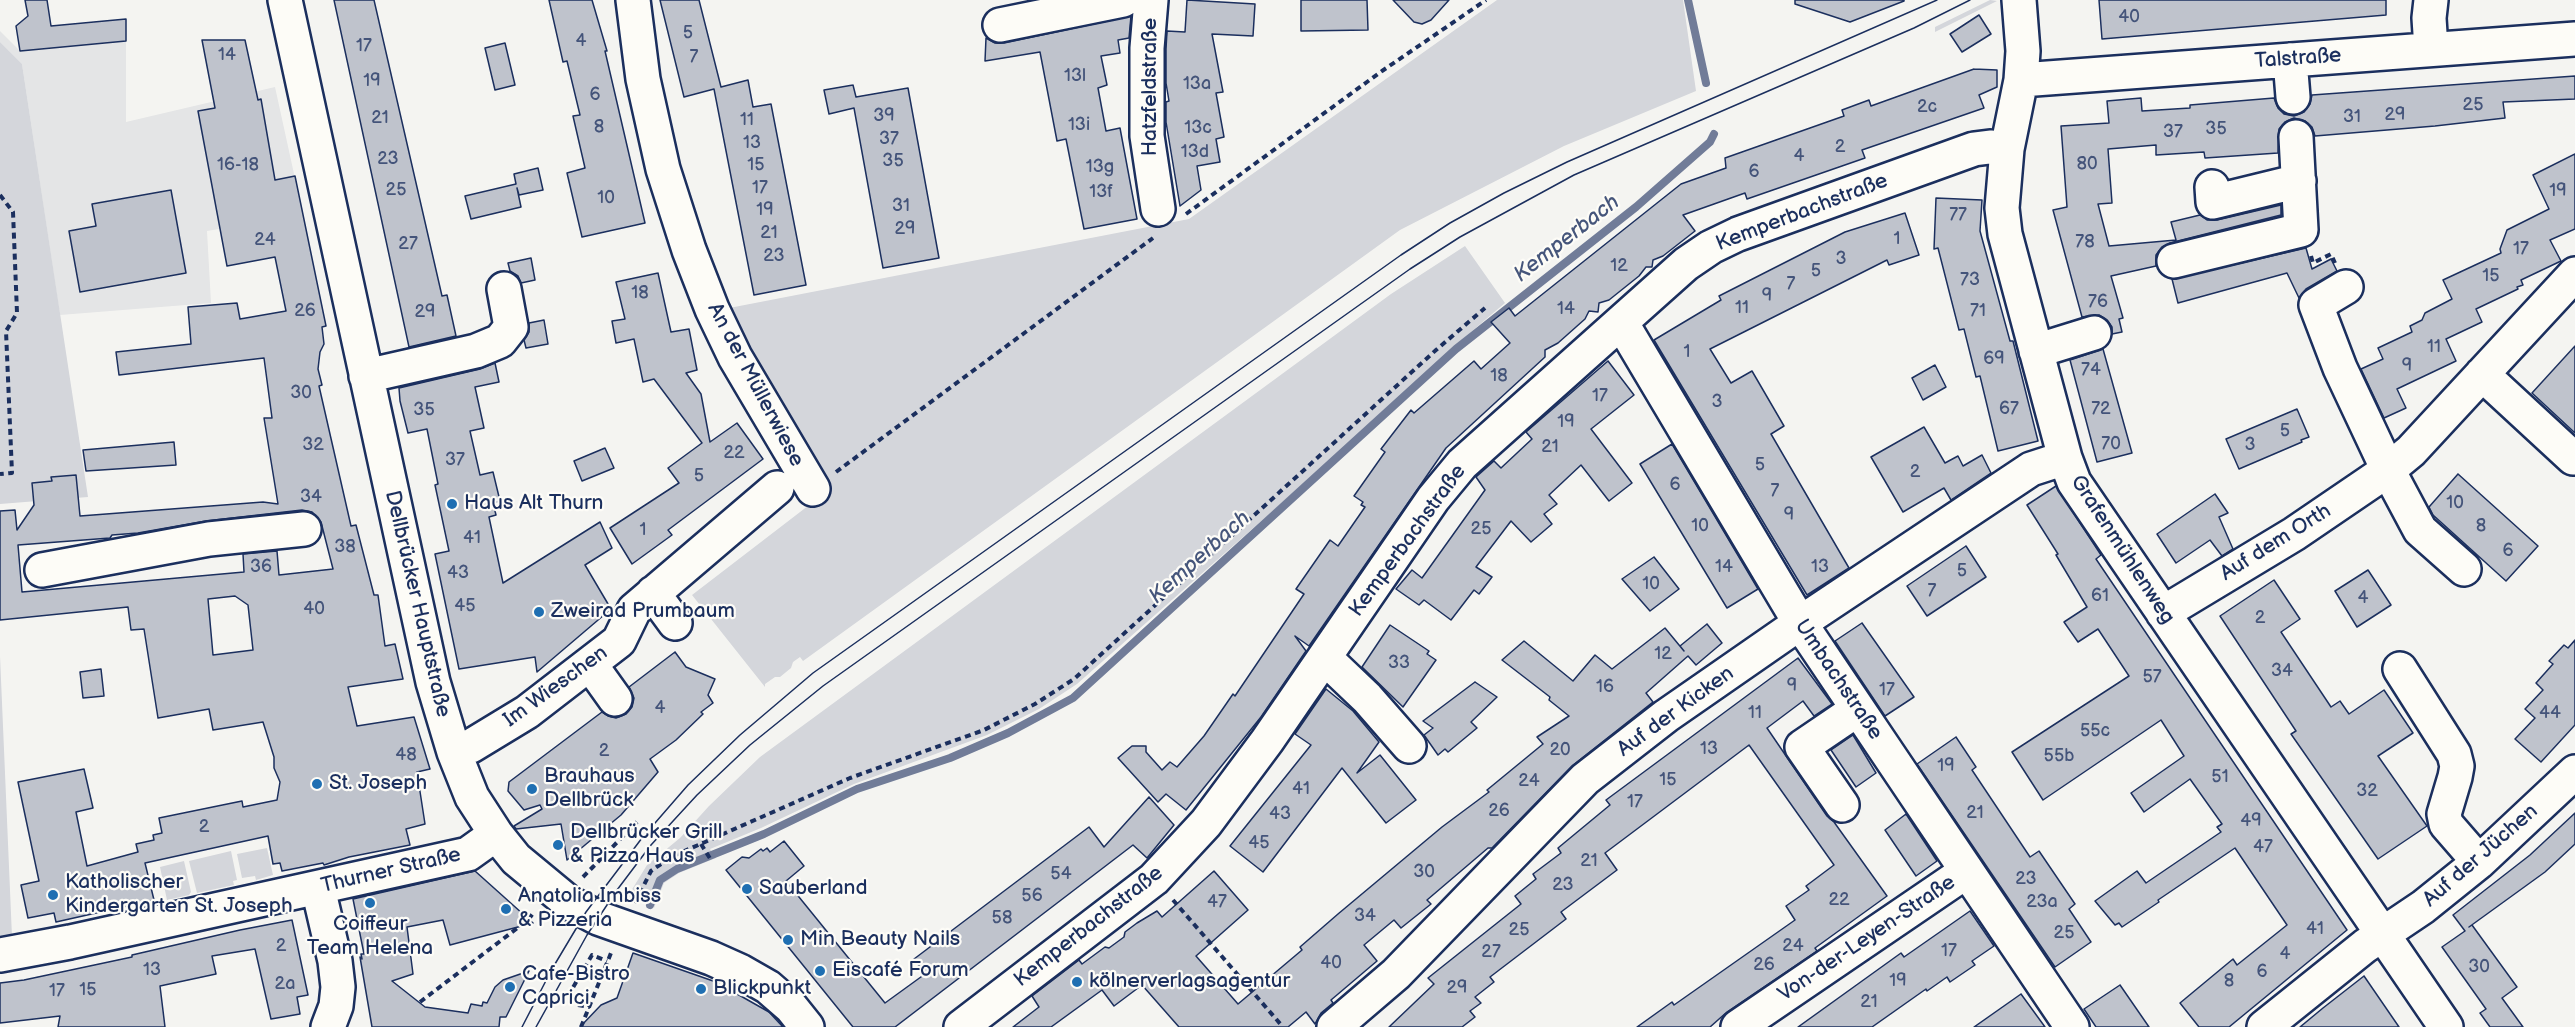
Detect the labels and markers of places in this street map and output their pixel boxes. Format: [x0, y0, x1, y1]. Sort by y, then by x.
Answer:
place label: Haus Alt Thurn [464, 491, 603, 517]
marker: Haus Alt Thurn [445, 497, 459, 511]
place label: Zweirad Prumbaum [551, 599, 735, 625]
marker: Zweirad Prumbaum [532, 605, 546, 619]
place label: Brauhaus Dellbrück [544, 764, 635, 814]
place label: St. Joseph [329, 771, 427, 797]
marker: St. Joseph [310, 777, 324, 791]
marker: Brauhaus Dellbrück [525, 782, 539, 796]
place label: Dellbrücker Grill & Pizza Haus [570, 820, 722, 870]
marker: Dellbrücker Grill & Pizza Haus [551, 838, 565, 852]
place label: Katholischer Kindergarten St. Joseph [65, 870, 293, 920]
place label: Sauberland [759, 876, 867, 902]
marker: Sauberland [740, 882, 754, 896]
place label: Anatolia Imbiss & Pizzeria [518, 884, 661, 934]
marker: Katholischer Kindergarten St. Joseph [46, 888, 60, 902]
marker: Coiffeur Team Helena [363, 896, 377, 910]
marker: Anatolia Imbiss & Pizzeria [499, 902, 513, 916]
place label: Coiffeur Team Helena [307, 912, 433, 962]
place label: Min Beauty Nails [800, 927, 960, 953]
marker: Min Beauty Nails [781, 933, 795, 947]
place label: Eiscafé Forum [832, 958, 969, 984]
place label: Cafe-Bistro Caprici [522, 962, 630, 1012]
marker: Eiscafé Forum [813, 964, 827, 978]
place label: kölnerverlagsagentur [1089, 969, 1290, 995]
marker: kölnerverlagsagentur [1070, 975, 1084, 989]
place label: Blickpunkt [713, 976, 811, 1002]
marker: Cafe-Bistro Caprici [503, 980, 517, 994]
marker: Blickpunkt [694, 982, 708, 996]

